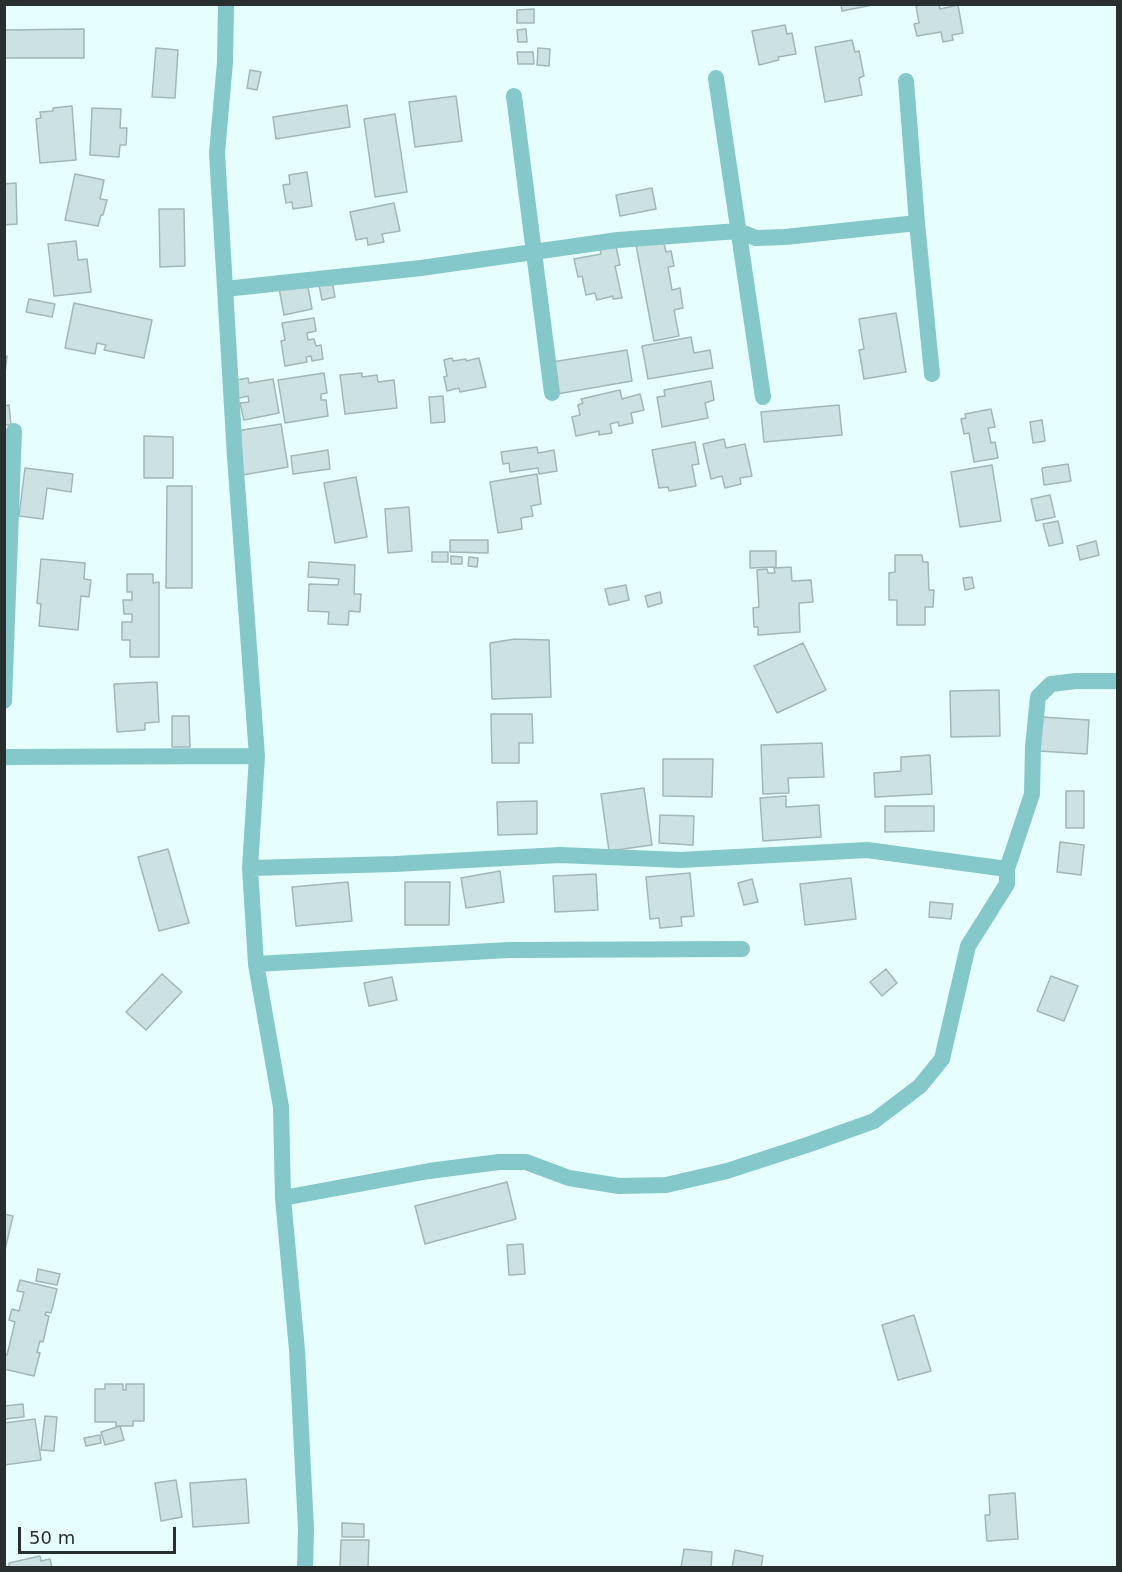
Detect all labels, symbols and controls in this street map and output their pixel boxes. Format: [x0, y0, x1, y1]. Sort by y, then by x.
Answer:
scale bar [21, 1515, 178, 1553]
text: 50 m [29, 1527, 75, 1548]

